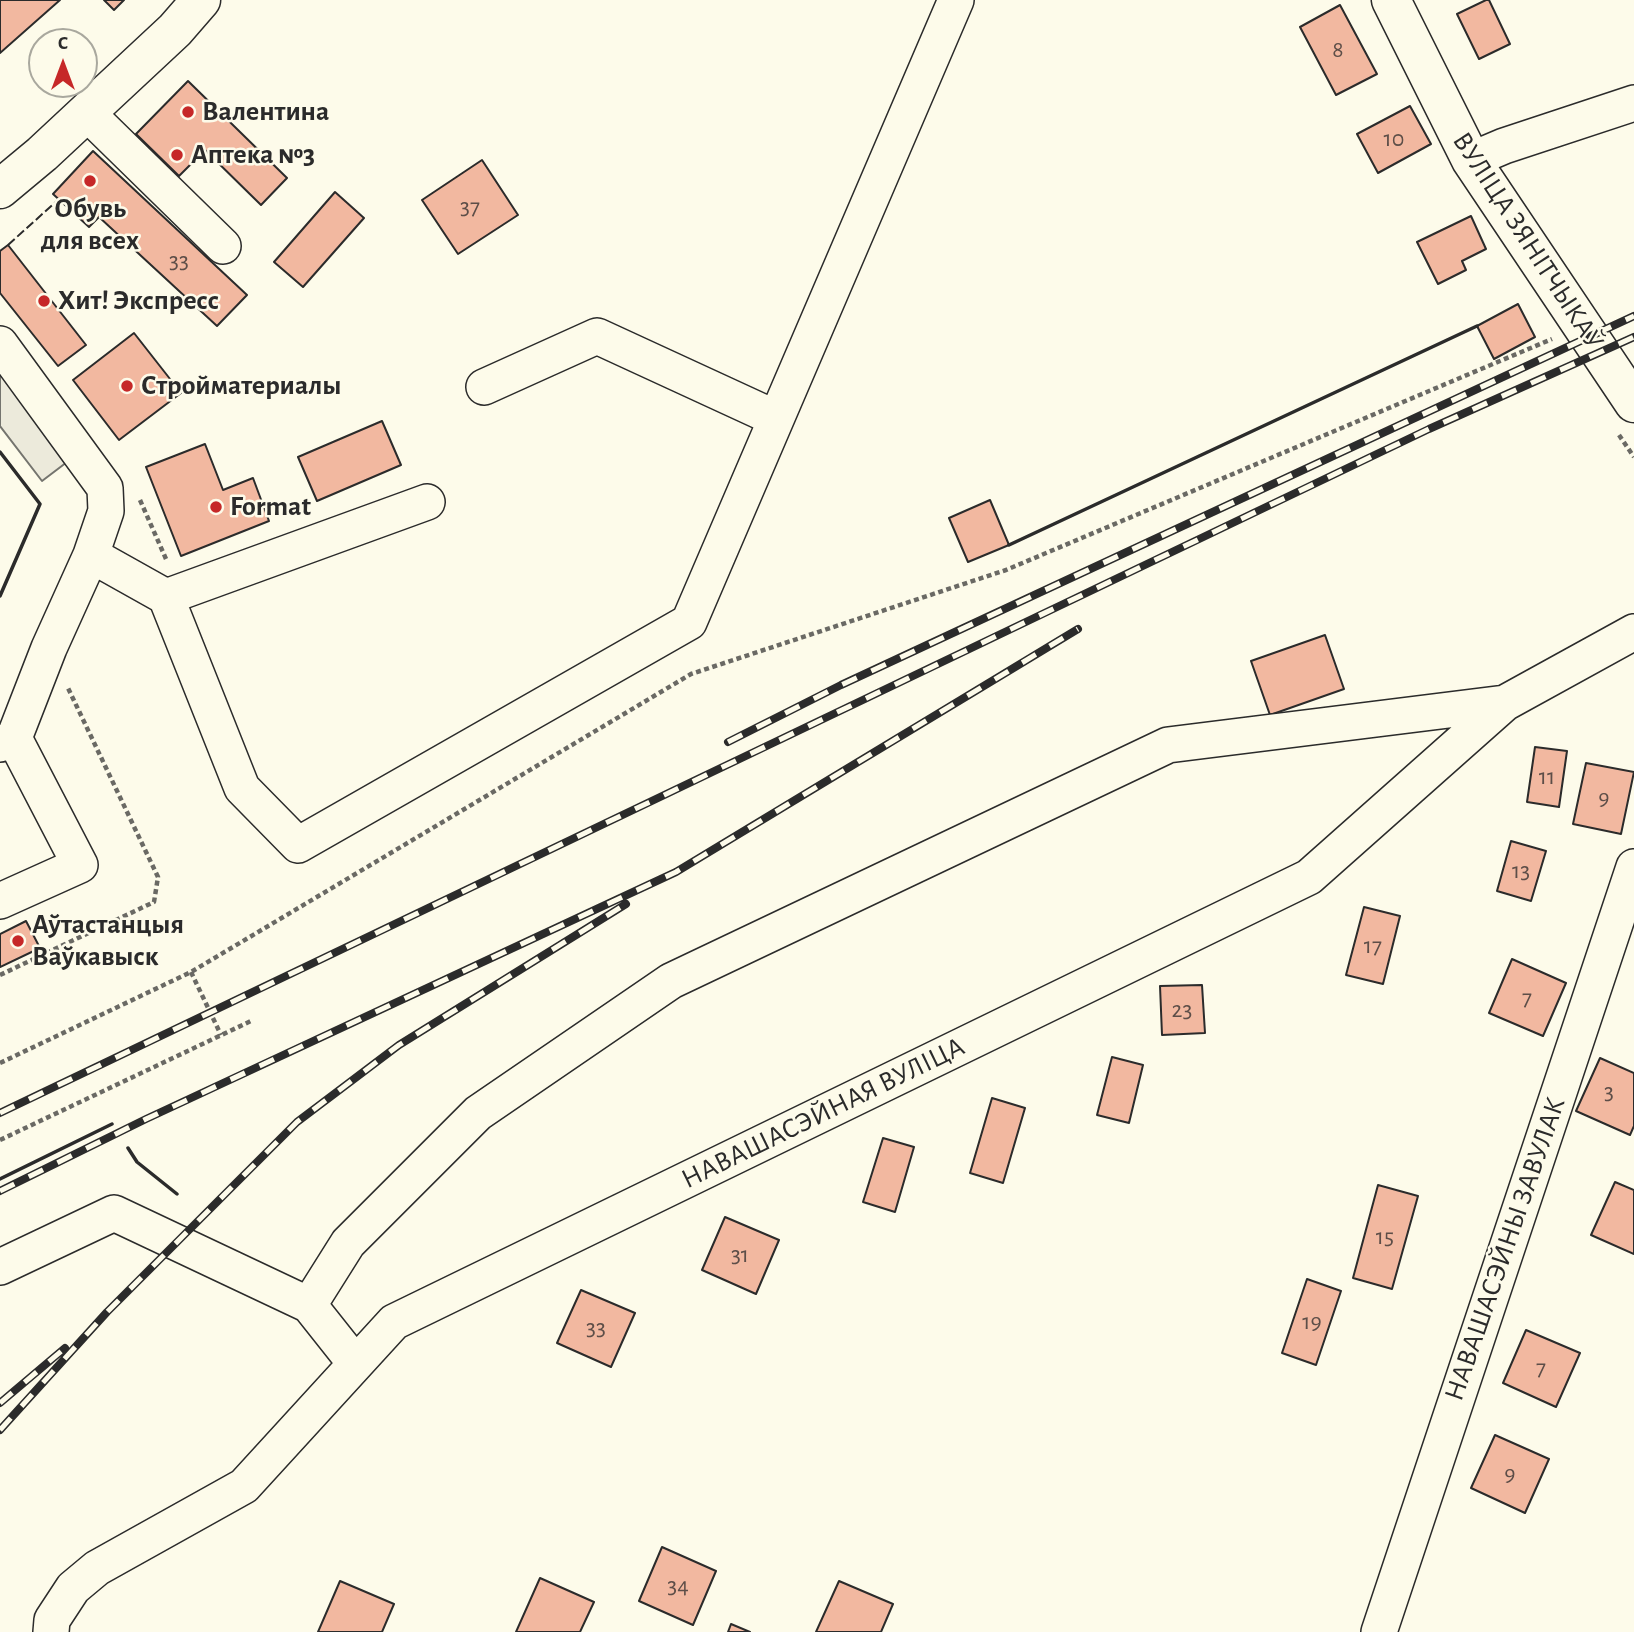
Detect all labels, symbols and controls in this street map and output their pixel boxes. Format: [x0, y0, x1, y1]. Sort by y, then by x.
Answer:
north arrow [28, 28, 98, 98]
text: С [58, 34, 68, 53]
house number: 8 [1332, 36, 1344, 64]
place label: Валентина [202, 95, 329, 129]
marker: Валентина [180, 104, 196, 120]
house number: 10 [1384, 125, 1404, 153]
street label: ВУЛІЦА ЗЯНІТЧЫКАЎ [1445, 126, 1611, 356]
place label: Аптека №3 [191, 138, 315, 172]
marker: Аптека №3 [169, 147, 185, 163]
marker: Обувь для всех [82, 173, 98, 189]
place label: Обувь для всех [41, 192, 139, 258]
house number: 37 [460, 193, 480, 221]
house number: 33 [169, 247, 189, 275]
place label: Хит! Экспресс [58, 284, 219, 318]
marker: Хит! Экспресс [36, 293, 52, 309]
place label: Стройматериалы [141, 369, 341, 403]
marker: Стройматериалы [119, 378, 135, 394]
place label: Format [230, 490, 311, 524]
marker: Format [208, 499, 224, 515]
house number: 11 [1539, 763, 1555, 791]
house number: 9 [1598, 784, 1610, 812]
house number: 13 [1512, 857, 1530, 885]
place label: Аўтастанцыя Ваўкавыск [32, 908, 184, 974]
house number: 17 [1364, 932, 1382, 960]
marker: Аўтастанцыя Ваўкавыск [10, 933, 26, 949]
house number: 7 [1522, 984, 1532, 1012]
house number: 23 [1172, 996, 1192, 1024]
street label: НАВАШАСЭЙНАЯ ВУЛІЦА [676, 1030, 970, 1196]
house number: 3 [1604, 1078, 1614, 1106]
street label: НАВАШАСЭЙНЫ ЗАВУЛАК [1437, 1093, 1573, 1405]
house number: 15 [1376, 1223, 1394, 1251]
house number: 31 [731, 1241, 749, 1269]
house number: 19 [1302, 1308, 1322, 1336]
house number: 33 [586, 1314, 606, 1342]
house number: 7 [1536, 1354, 1546, 1382]
house number: 9 [1504, 1460, 1516, 1488]
house number: 34 [667, 1572, 689, 1600]

